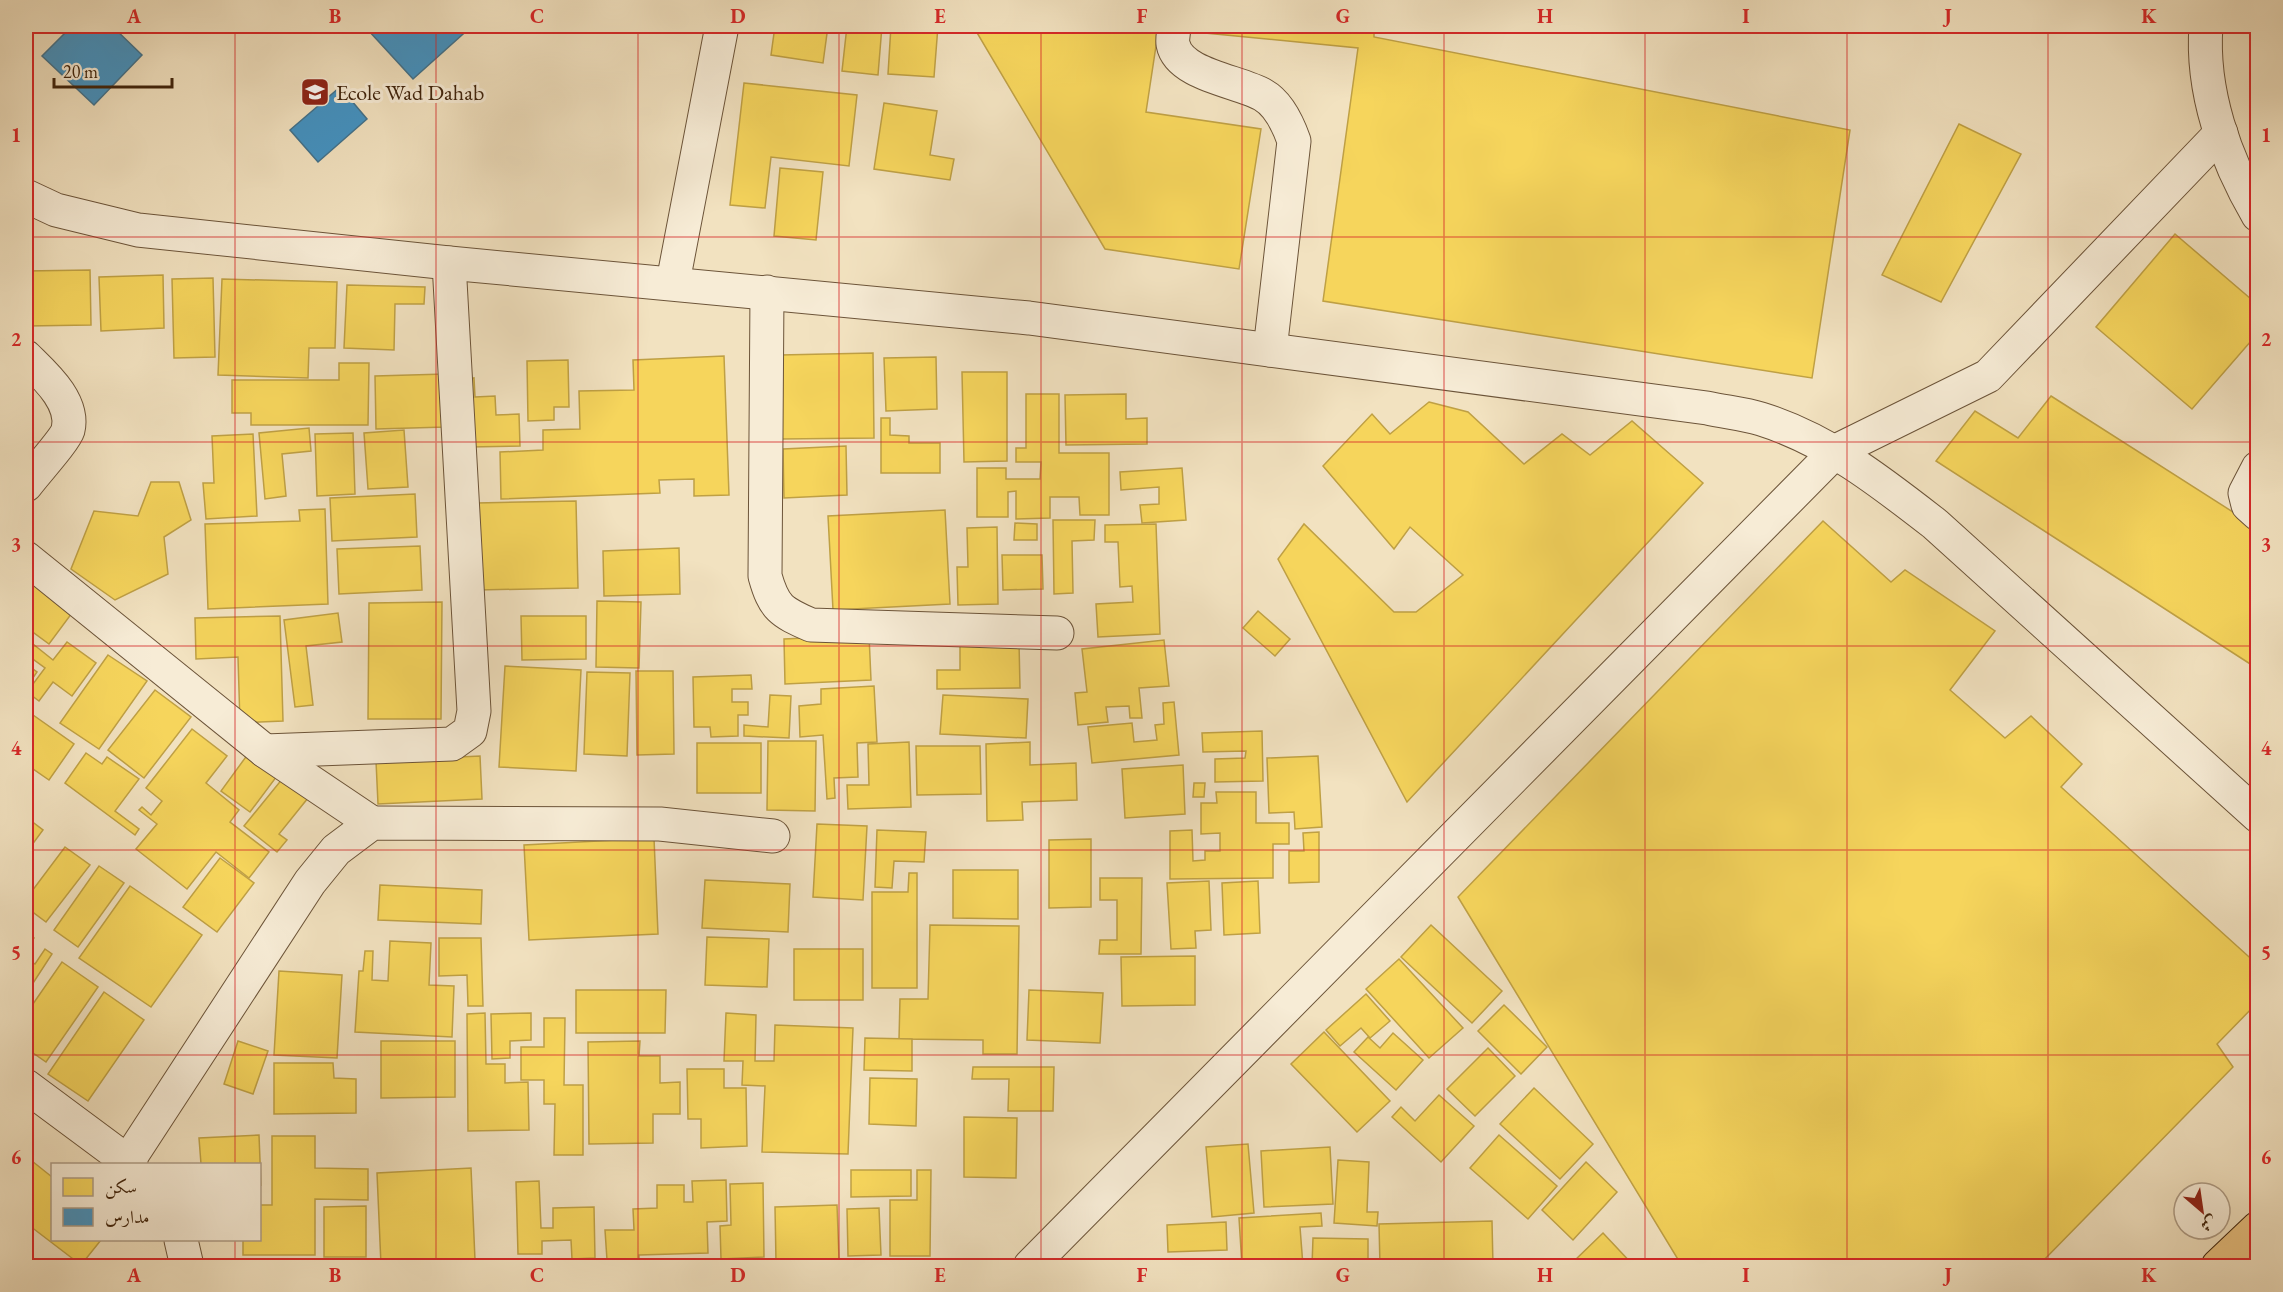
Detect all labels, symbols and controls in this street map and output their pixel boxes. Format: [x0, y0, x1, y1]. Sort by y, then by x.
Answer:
text: A [126, 3, 142, 29]
text: B [329, 3, 341, 29]
text: C [530, 3, 544, 29]
text: D [730, 3, 746, 29]
text: E [934, 3, 946, 29]
text: F [1137, 3, 1148, 29]
text: G [1336, 3, 1350, 29]
text: H [1537, 3, 1553, 29]
text: I [1742, 3, 1750, 29]
text: J [1942, 3, 1952, 29]
text: K [2141, 3, 2157, 29]
scale bar [54, 51, 172, 89]
text: 20 m [63, 60, 98, 83]
school or university icon: Ecole Wad Dahab [299, 76, 331, 108]
place label: Ecole Wad Dahab [336, 78, 484, 107]
text: 1 [11, 122, 21, 148]
text: 1 [2261, 122, 2271, 148]
text: 2 [11, 326, 22, 352]
text: 2 [2261, 326, 2272, 352]
text: 3 [11, 531, 21, 557]
text: 3 [2261, 531, 2271, 557]
text: 4 [11, 735, 22, 761]
text: 4 [2261, 735, 2272, 761]
text: 5 [11, 939, 21, 965]
text: 5 [2261, 939, 2271, 965]
text: 6 [11, 1144, 22, 1170]
text: 6 [2261, 1144, 2272, 1170]
legend [51, 1163, 261, 1241]
text: سكن [105, 1175, 137, 1199]
north arrow [2172, 1181, 2232, 1241]
text: مدارس [105, 1205, 149, 1228]
text: ش [2197, 1211, 2221, 1237]
text: A [126, 1262, 142, 1288]
text: B [329, 1262, 341, 1288]
text: C [530, 1262, 544, 1288]
text: D [730, 1262, 746, 1288]
text: E [934, 1262, 946, 1288]
text: F [1137, 1262, 1148, 1288]
text: G [1336, 1262, 1350, 1288]
text: H [1537, 1262, 1553, 1288]
text: I [1742, 1262, 1750, 1288]
text: J [1942, 1262, 1952, 1288]
text: K [2141, 1262, 2157, 1288]

